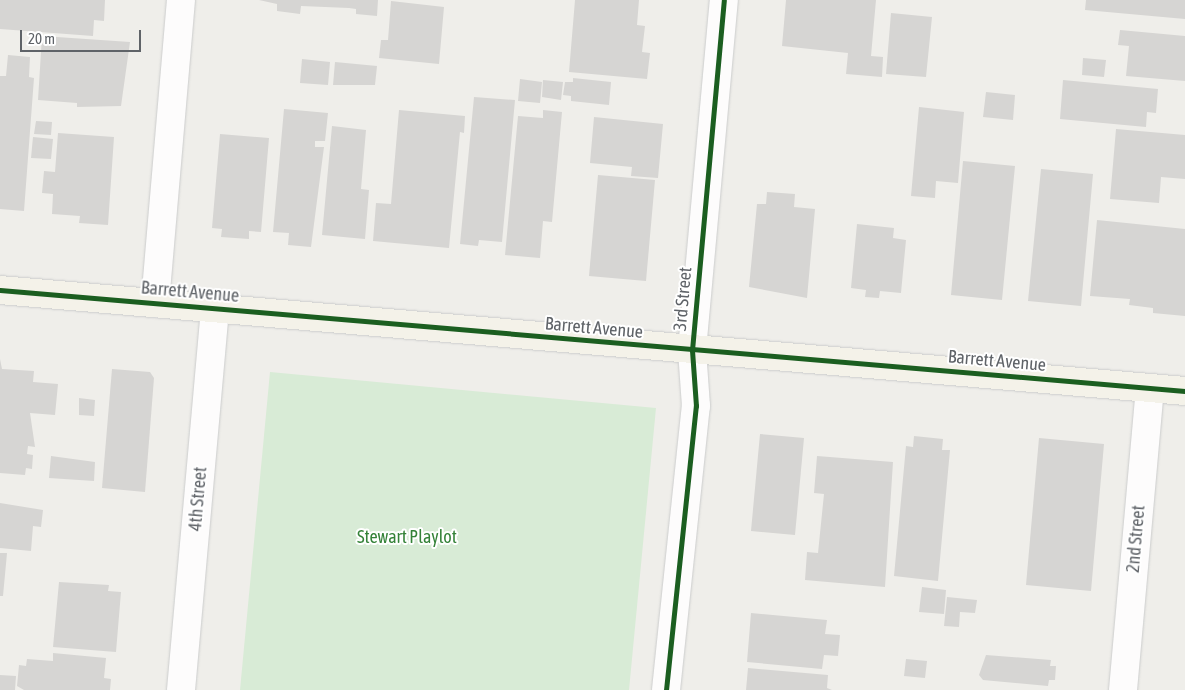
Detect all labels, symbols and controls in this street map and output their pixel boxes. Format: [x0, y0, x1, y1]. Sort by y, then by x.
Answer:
scale bar [22, 20, 144, 52]
text: 20 m [28, 30, 55, 47]
street label: 3rd Street [669, 266, 697, 332]
street label: Barrett Avenue [140, 277, 240, 307]
street label: Barrett Avenue [544, 313, 644, 343]
street label: Barrett Avenue [947, 346, 1047, 376]
street label: 4th Street [184, 466, 212, 532]
street label: 2nd Street [1122, 504, 1150, 574]
park label: Stewart Playlot [357, 526, 457, 548]

